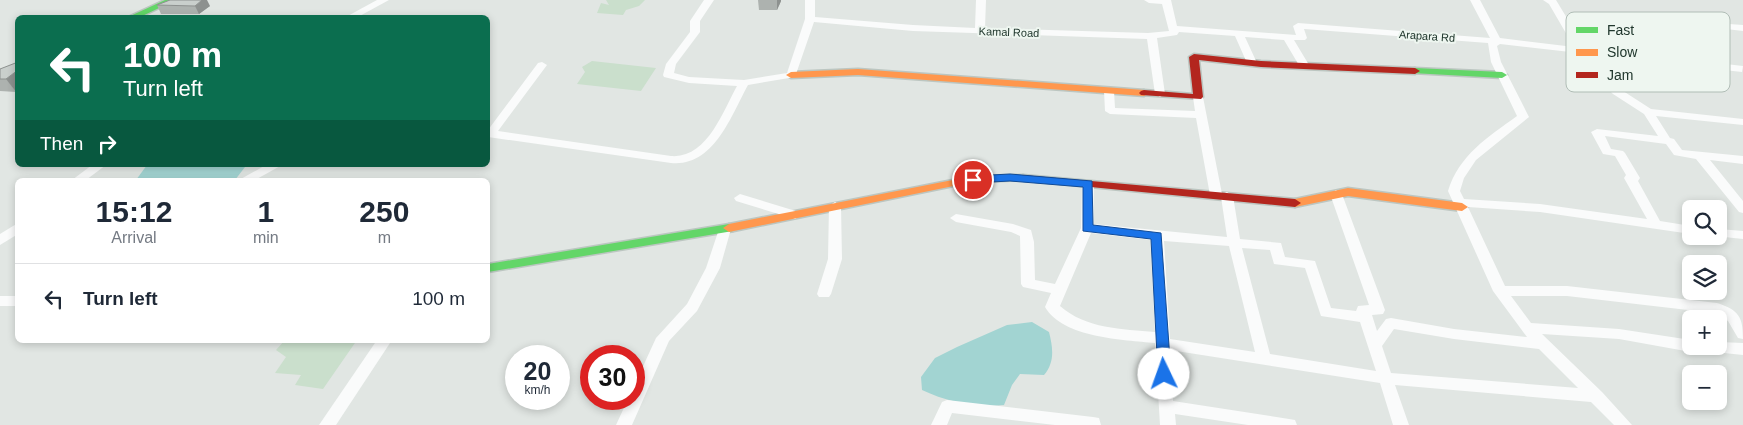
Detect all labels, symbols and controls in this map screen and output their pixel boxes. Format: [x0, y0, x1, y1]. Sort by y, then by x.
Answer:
legend [1566, 12, 1730, 92]
text: Fast [1607, 22, 1634, 38]
street label: Kamal Road [979, 25, 1039, 39]
street label: Arapara Rd [1399, 28, 1455, 44]
icon: left [40, 35, 105, 100]
text: 100 m [123, 35, 222, 74]
text: Slow [1607, 44, 1638, 60]
text: Jam [1607, 67, 1633, 83]
text: Turn left [123, 76, 203, 101]
icon: right [93, 130, 121, 158]
text: Then [40, 133, 83, 154]
pin [952, 159, 994, 201]
icon: arrive [959, 166, 987, 194]
text: 15:12 [96, 195, 172, 228]
text: 1 [257, 195, 274, 228]
text: 250 [359, 195, 409, 228]
map controls [1682, 200, 1727, 410]
button: search [1682, 200, 1727, 245]
text: Arrival [111, 229, 157, 246]
text: min [253, 229, 279, 246]
text: m [378, 229, 391, 246]
button: layers [1682, 255, 1727, 300]
icon: left [40, 285, 68, 313]
text: Turn left [83, 288, 158, 309]
text: 100 m [412, 288, 465, 309]
button: + [1682, 310, 1727, 355]
speed limit sign: 30 [580, 345, 645, 410]
position arrow [1137, 347, 1189, 399]
text: 20 [524, 357, 551, 385]
button: − [1682, 365, 1727, 410]
text: km/h [524, 383, 551, 397]

